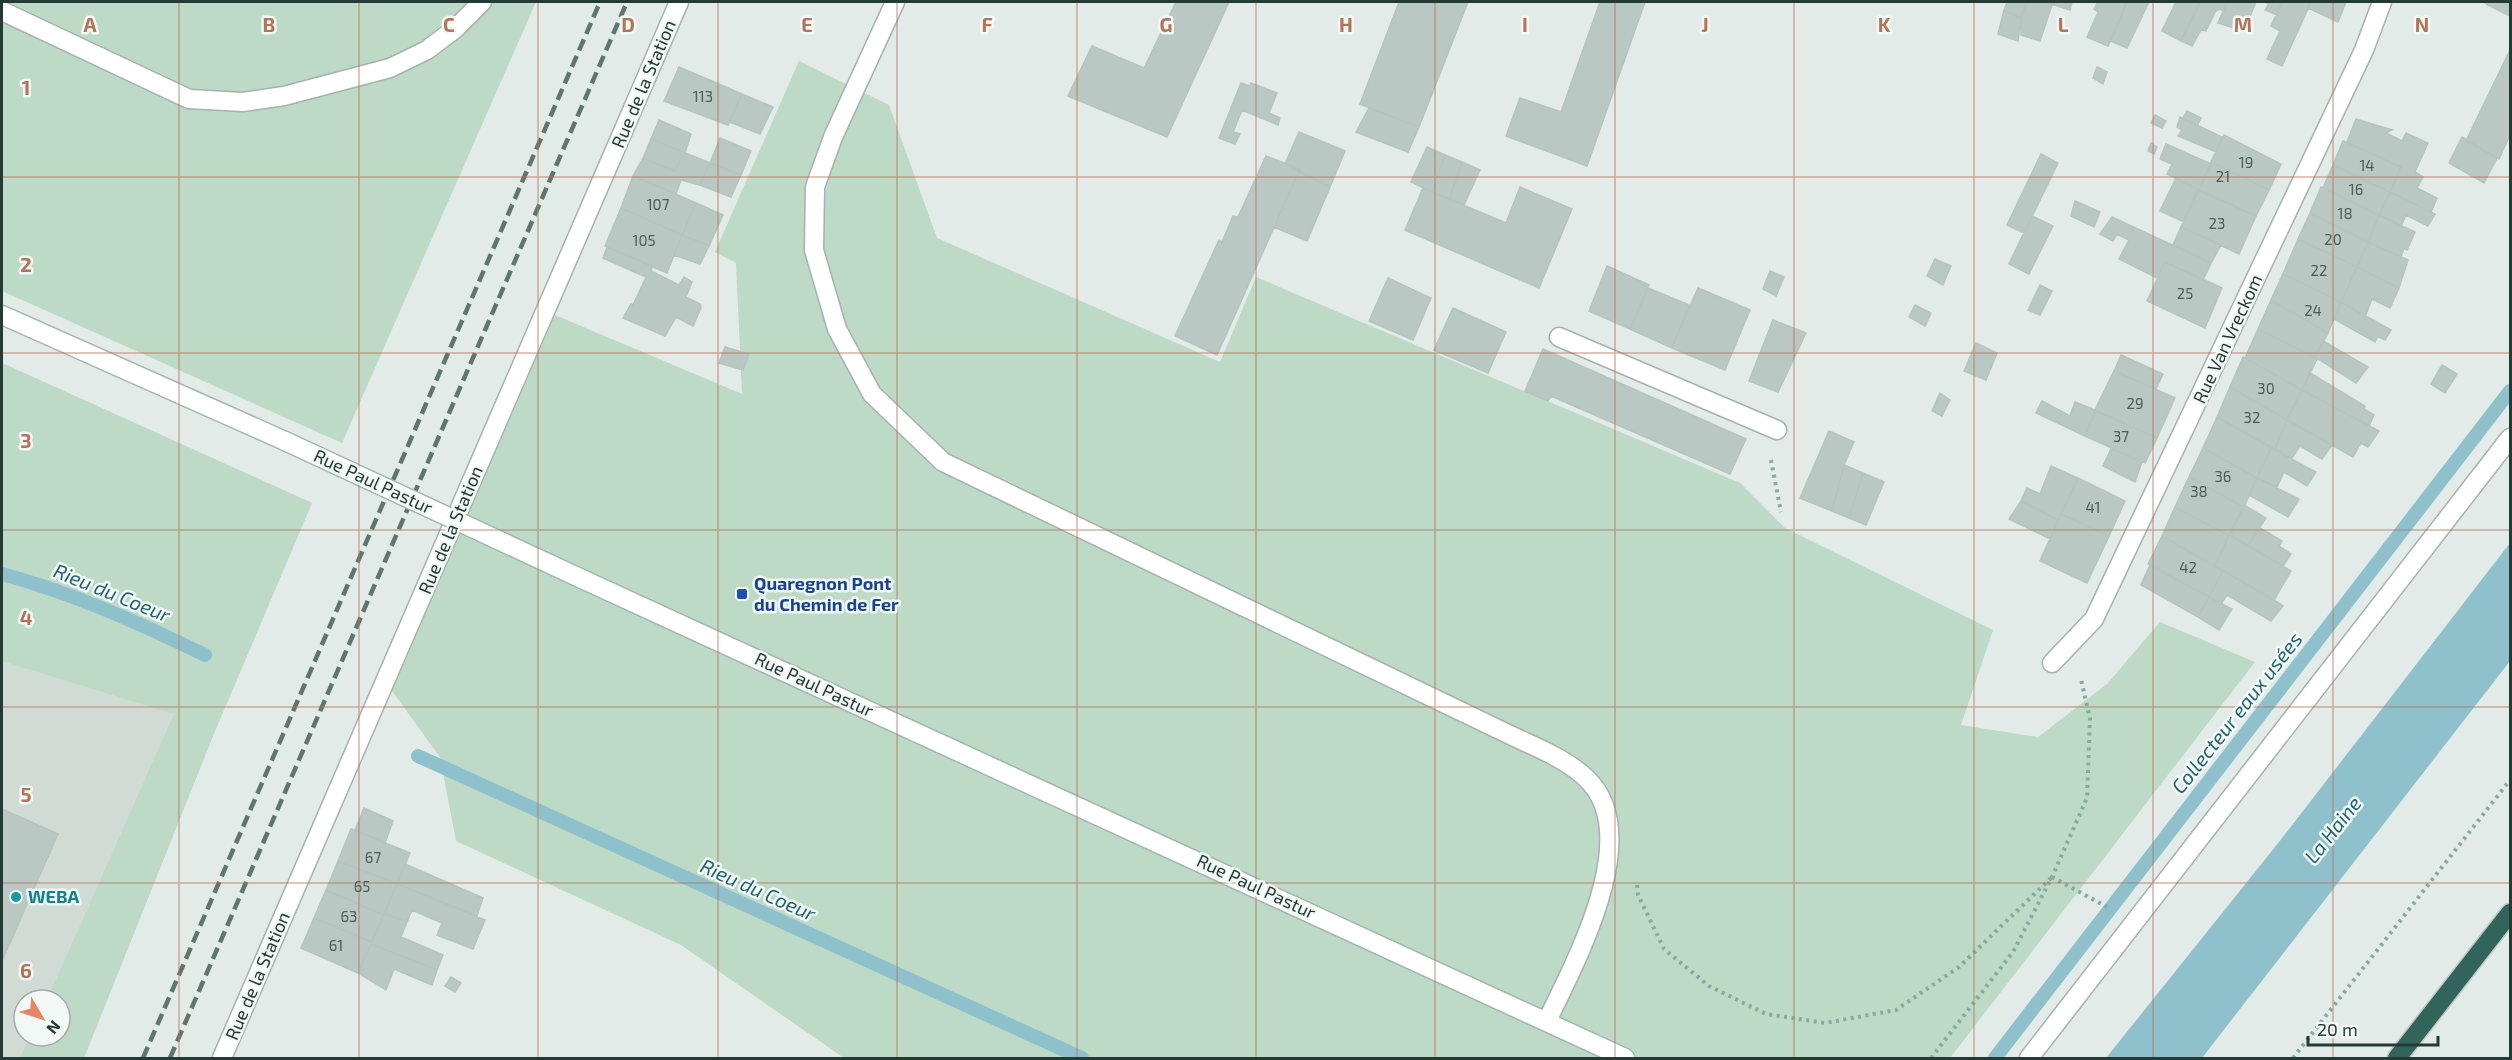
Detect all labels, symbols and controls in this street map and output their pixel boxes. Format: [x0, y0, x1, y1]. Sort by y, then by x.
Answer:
text: A [83, 12, 97, 36]
text: B [263, 12, 275, 36]
text: C [443, 12, 455, 36]
text: D [621, 12, 635, 36]
text: E [801, 12, 813, 36]
text: F [981, 12, 993, 36]
text: G [1160, 12, 1172, 36]
text: H [1339, 12, 1353, 36]
text: I [1522, 12, 1528, 36]
text: J [1701, 12, 1709, 36]
text: K [1878, 12, 1891, 36]
text: L [2058, 12, 2069, 36]
text: M [2234, 12, 2252, 36]
text: N [2415, 12, 2429, 36]
street label: Rue de la Station [606, 16, 680, 151]
text: 1 [22, 75, 30, 99]
house number: 113 [693, 87, 713, 105]
house number: 19 [2239, 153, 2253, 171]
house number: 14 [2359, 156, 2375, 174]
house number: 21 [2216, 167, 2230, 185]
house number: 16 [2349, 180, 2363, 198]
house number: 107 [647, 195, 670, 213]
house number: 18 [2337, 204, 2353, 222]
house number: 23 [2209, 214, 2225, 232]
house number: 20 [2324, 230, 2342, 248]
house number: 105 [632, 231, 656, 249]
text: 2 [20, 252, 32, 276]
house number: 22 [2311, 261, 2327, 279]
street label: Rue Van Vreckom [2188, 271, 2267, 407]
house number: 25 [2177, 284, 2193, 302]
house number: 24 [2304, 301, 2322, 319]
house number: 30 [2257, 379, 2275, 397]
house number: 29 [2126, 394, 2144, 412]
house number: 32 [2244, 408, 2260, 426]
house number: 37 [2113, 427, 2129, 445]
text: 3 [20, 428, 32, 452]
street label: Rue Paul Pastur [311, 444, 436, 518]
street label: Rue de la Station [413, 462, 487, 597]
house number: 36 [2215, 467, 2231, 485]
house number: 38 [2190, 482, 2208, 500]
house number: 41 [2085, 498, 2101, 516]
water label: Rieu du Coeur [51, 558, 175, 627]
house number: 42 [2179, 558, 2197, 576]
place label: Quaregnon Pont du Chemin de Fer [754, 572, 899, 615]
marker: Quaregnon Pont du Chemin de Fer [735, 587, 749, 601]
text: 4 [20, 605, 33, 629]
water label: Collecteur eaux usées [2166, 627, 2307, 798]
street label: Rue Paul Pastur [752, 647, 877, 721]
text: 5 [20, 782, 32, 806]
water label: La Haine [2299, 791, 2366, 868]
house number: 67 [365, 848, 381, 866]
street label: Rue Paul Pastur [1194, 849, 1319, 923]
water label: Rieu du Coeur [697, 853, 821, 926]
house number: 65 [354, 877, 370, 895]
place label: WEBA [28, 885, 79, 907]
marker: WEBA [9, 890, 23, 904]
house number: 63 [341, 907, 357, 925]
street label: Rue de la Station [220, 908, 294, 1043]
house number: 61 [329, 936, 343, 954]
text: 6 [20, 958, 32, 982]
north arrow [12, 988, 72, 1048]
scale bar [2308, 1009, 2438, 1047]
text: N [43, 1017, 65, 1038]
text: 20 m [2317, 1018, 2358, 1040]

